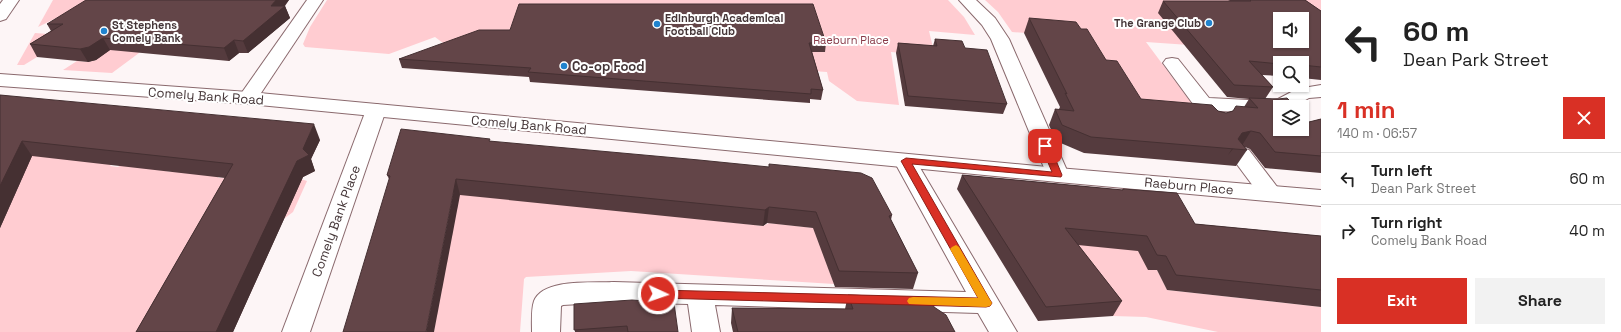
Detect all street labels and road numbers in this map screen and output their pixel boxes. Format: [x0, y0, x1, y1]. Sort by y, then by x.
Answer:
street label: Comely Bank Road [148, 83, 264, 109]
street label: Comely Bank Road [470, 111, 588, 139]
street label: Comely Bank Place [308, 163, 364, 279]
street label: Raeburn Place [1144, 174, 1234, 198]

